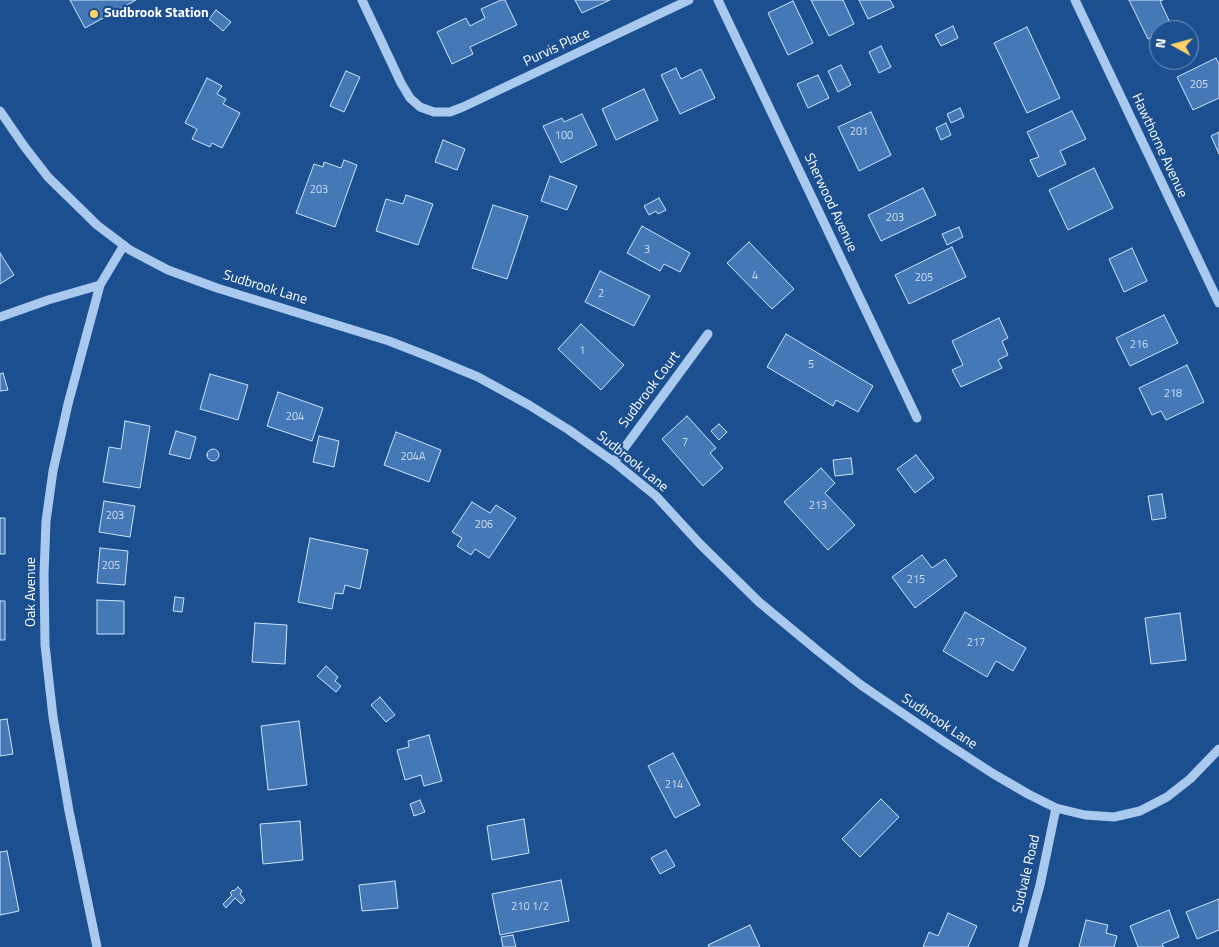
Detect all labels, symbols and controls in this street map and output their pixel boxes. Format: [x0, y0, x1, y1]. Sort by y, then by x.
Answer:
place label: Sudbrook Station [104, 6, 209, 22]
marker: Sudbrook Station [88, 8, 100, 20]
north arrow [1149, 20, 1199, 70]
street label: Purvis Place [521, 25, 593, 71]
text: N [1149, 37, 1171, 49]
house number: 205 [1190, 78, 1208, 92]
street label: Hawthorne Avenue [1127, 91, 1191, 201]
house number: 201 [850, 125, 868, 139]
house number: 100 [555, 129, 573, 143]
street label: Sherwood Avenue [800, 151, 860, 255]
house number: 203 [310, 183, 328, 197]
house number: 203 [886, 211, 904, 225]
house number: 3 [644, 243, 650, 257]
street label: Sudbrook Lane [221, 267, 309, 309]
house number: 4 [752, 269, 758, 283]
house number: 205 [915, 271, 933, 285]
house number: 2 [598, 287, 604, 301]
house number: 216 [1130, 338, 1148, 352]
house number: 1 [579, 344, 585, 358]
street label: Sudbrook Court [616, 349, 684, 431]
house number: 5 [808, 358, 814, 372]
house number: 218 [1164, 387, 1182, 401]
house number: 204 [286, 410, 304, 424]
street label: Sudbrook Lane [593, 428, 671, 496]
house number: 7 [682, 436, 688, 450]
house number: 204A [400, 450, 426, 464]
house number: 213 [809, 499, 827, 513]
house number: 203 [106, 509, 124, 523]
house number: 206 [475, 518, 493, 532]
street label: Oak Avenue [24, 557, 40, 627]
house number: 205 [102, 559, 120, 573]
house number: 215 [907, 573, 925, 587]
house number: 217 [967, 636, 985, 650]
street label: Sudbrook Lane [898, 691, 980, 753]
house number: 214 [665, 778, 683, 792]
street label: Sudvale Road [1010, 833, 1044, 915]
house number: 210 1/2 [511, 900, 549, 914]

